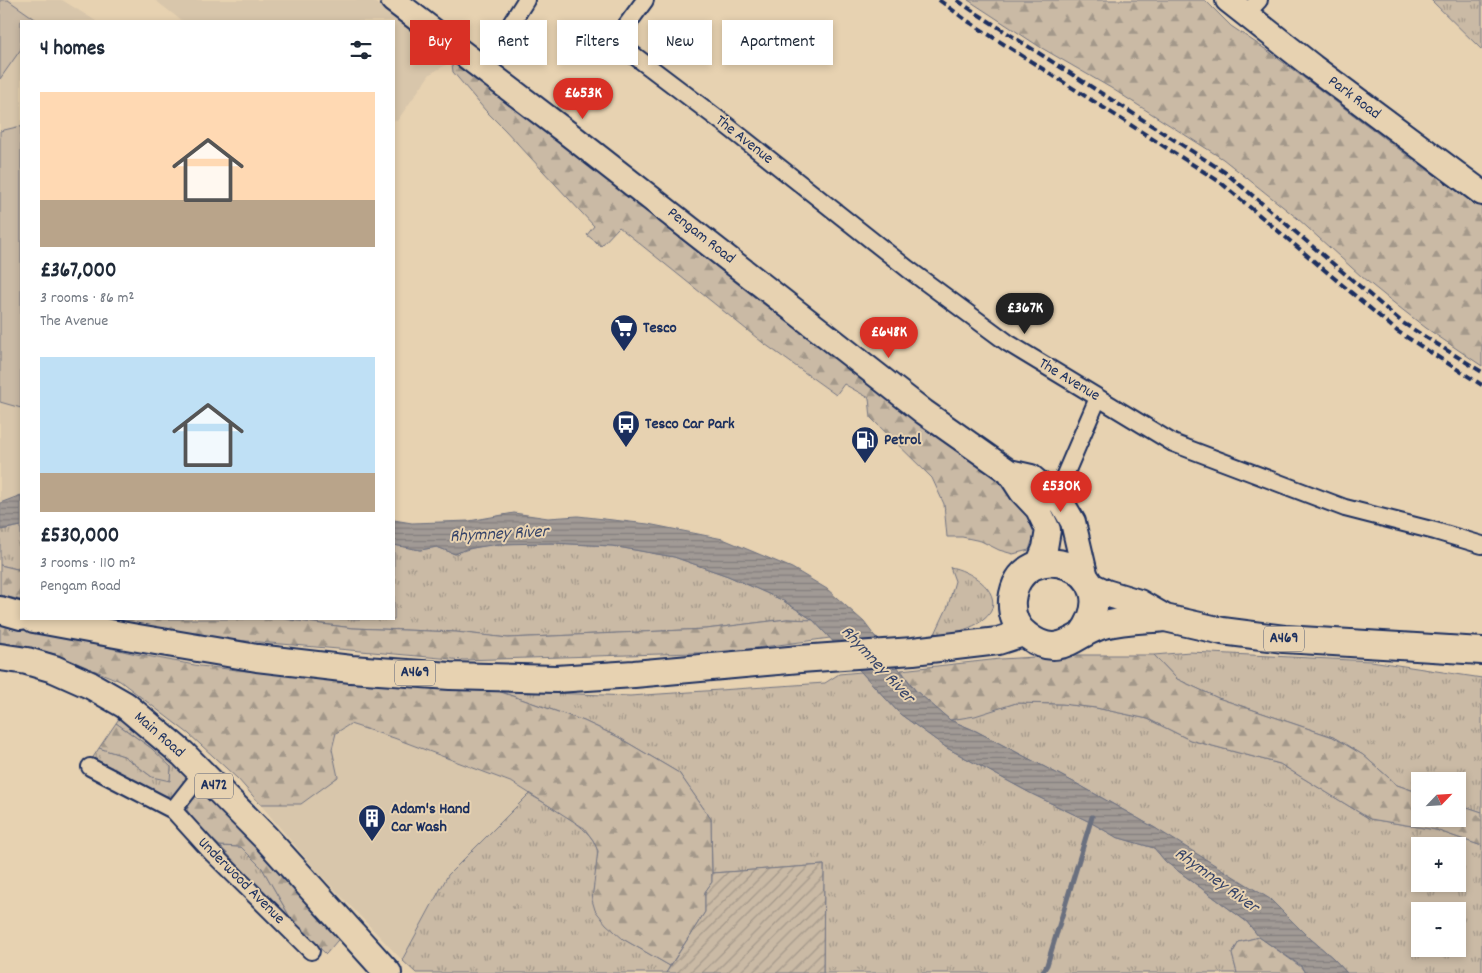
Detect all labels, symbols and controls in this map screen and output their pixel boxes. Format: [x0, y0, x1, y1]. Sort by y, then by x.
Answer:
chip: Buy [410, 20, 470, 65]
chip: Rent [480, 20, 547, 65]
chip: Filters [557, 20, 638, 65]
chip: New [648, 20, 712, 65]
chip: Apartment [722, 20, 833, 65]
text: 4 homes [40, 35, 105, 65]
icon: filters [347, 36, 375, 64]
street label: Park Road [1323, 71, 1385, 125]
pin: £653K [548, 78, 618, 120]
text: £653K [564, 82, 602, 105]
street label: The Avenue [710, 110, 778, 170]
icon: home [163, 125, 253, 215]
street label: Pengam Road [662, 202, 740, 270]
text: £367,000 [40, 257, 116, 287]
text: 3 rooms · 86 m² [40, 287, 134, 310]
pin: £367K [990, 292, 1060, 335]
text: £367K [1007, 297, 1043, 320]
text: The Avenue [40, 310, 108, 333]
supermarket icon: Tesco [609, 313, 639, 352]
pin: £648K [854, 316, 924, 359]
place label: Tesco [643, 317, 677, 340]
text: £648K [871, 321, 907, 344]
street label: The Avenue [1034, 353, 1104, 407]
icon: home [163, 390, 253, 480]
bus stop icon: Tesco Car Park [611, 409, 641, 448]
place label: Tesco Car Park [645, 413, 735, 436]
fuel station icon: Petrol [850, 425, 880, 464]
place label: Petrol [884, 429, 921, 452]
pin: £530K [1026, 470, 1096, 513]
text: £530K [1042, 475, 1080, 498]
water label: Rhymney River [449, 520, 551, 550]
text: £530,000 [40, 522, 119, 552]
text: 3 rooms · 110 m² [40, 552, 136, 575]
text: Pengam Road [40, 575, 121, 598]
water label: Rhymney River [834, 620, 921, 711]
road number: A469 [1264, 626, 1304, 652]
road number: A469 [395, 660, 435, 686]
street label: Main Road [129, 706, 189, 764]
north arrow [1411, 772, 1466, 828]
map controls [1411, 772, 1466, 957]
road number: A472 [195, 774, 233, 798]
place label: Adam's Hand Car Wash [391, 798, 470, 839]
building icon: Adam's Hand Car Wash [357, 803, 387, 842]
street label: Underwood Avenue [192, 832, 290, 930]
button: + [1411, 837, 1466, 892]
water label: Rhymney River [1169, 842, 1265, 921]
button: − [1411, 902, 1466, 957]

